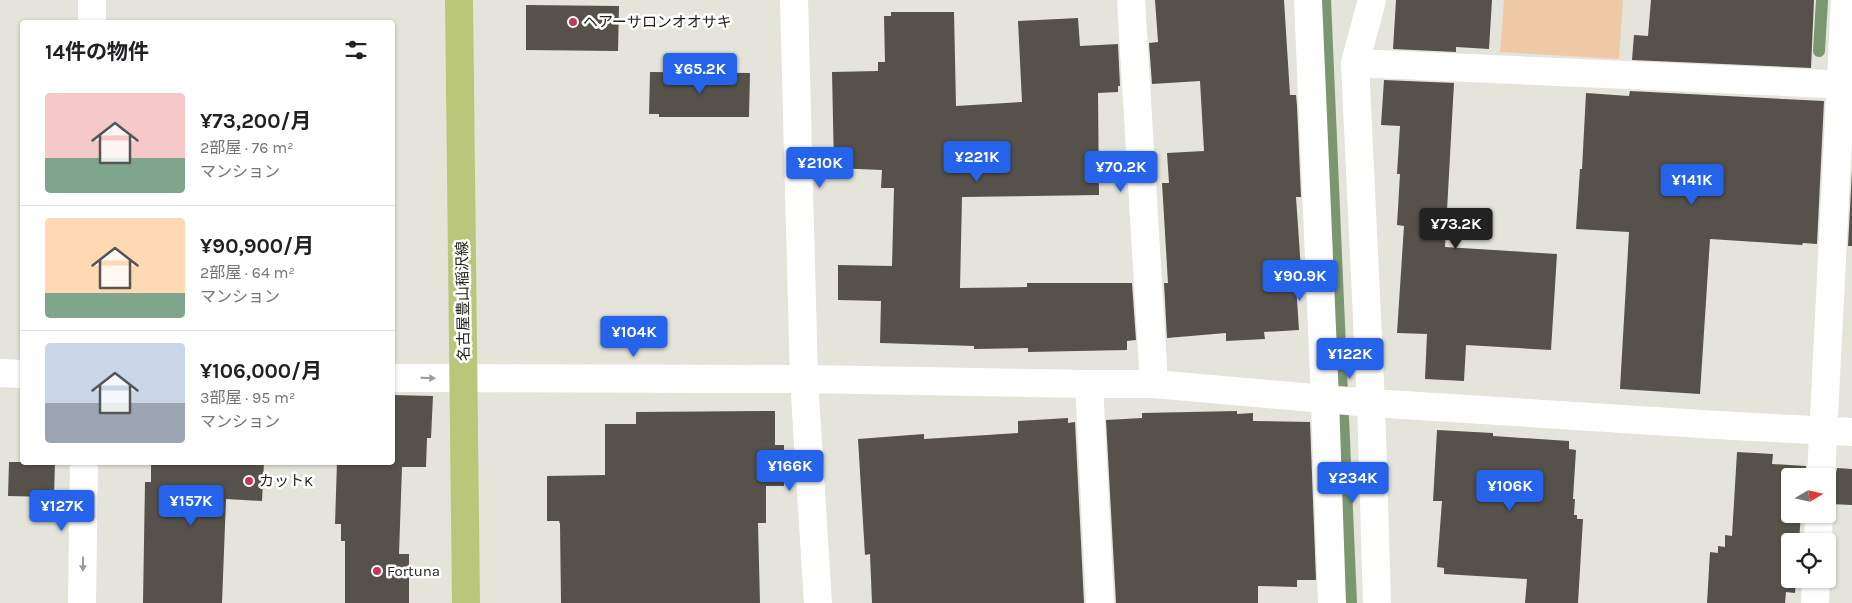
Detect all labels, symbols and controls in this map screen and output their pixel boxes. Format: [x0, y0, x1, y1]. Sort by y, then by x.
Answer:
place label: ヘアーサロンオオサキ [583, 13, 732, 31]
marker: ヘアーサロンオオサキ [567, 16, 579, 28]
icon: filters [342, 36, 370, 64]
text: 14件の物件 [45, 40, 149, 64]
pin: ¥65.2K [659, 52, 741, 95]
text: ¥65.2K [674, 59, 726, 78]
text: ¥73,200/月 [200, 109, 311, 133]
icon: home [85, 113, 145, 173]
text: 2部屋 · 76 m² [200, 138, 294, 157]
pin: ¥221K [942, 140, 1012, 183]
pin: ¥210K [785, 146, 855, 189]
text: ¥221K [955, 147, 999, 166]
pin: ¥70.2K [1080, 150, 1162, 193]
text: ¥210K [797, 153, 843, 172]
text: ¥70.2K [1095, 157, 1147, 176]
text: マンション [200, 162, 280, 181]
pin: ¥141K [1657, 164, 1727, 206]
text: ¥141K [1672, 170, 1712, 189]
pin: ¥73.2K [1415, 208, 1497, 250]
text: ¥73.2K [1431, 214, 1481, 233]
text: ¥90,900/月 [200, 234, 314, 258]
icon: home [85, 238, 145, 298]
street label: 名古屋豊山稲沢線 [453, 241, 473, 361]
pin: ¥90.9K [1259, 260, 1341, 302]
text: 2部屋 · 64 m² [200, 263, 295, 282]
text: ¥90.9K [1274, 266, 1326, 285]
text: マンション [200, 287, 280, 306]
pin: ¥104K [599, 316, 669, 358]
text: ¥104K [611, 322, 657, 341]
pin: ¥122K [1315, 338, 1385, 380]
text: ¥122K [1328, 344, 1372, 363]
text: ¥106,000/月 [200, 359, 322, 383]
icon: home [85, 363, 145, 423]
one-way arrow [421, 375, 437, 383]
text: 3部屋 · 95 m² [200, 388, 295, 407]
text: マンション [200, 412, 280, 431]
pin: ¥166K [755, 450, 825, 492]
text: ¥166K [768, 456, 812, 475]
pin: ¥234K [1318, 462, 1388, 504]
text: ¥234K [1329, 468, 1378, 487]
north arrow [1781, 468, 1836, 522]
map controls [1781, 468, 1836, 588]
pin: ¥106K [1475, 470, 1545, 512]
place label: カットK [259, 472, 313, 490]
marker: カットK [243, 475, 255, 487]
text: ¥106K [1487, 476, 1533, 495]
pin: ¥157K [156, 484, 226, 527]
pin: ¥127K [27, 490, 97, 532]
text: ¥157K [170, 491, 212, 510]
text: ¥127K [40, 496, 84, 515]
button: locate [1781, 533, 1836, 588]
one-way arrow [79, 556, 87, 572]
place label: Fortuna [387, 562, 440, 580]
marker: Fortuna [371, 565, 383, 577]

